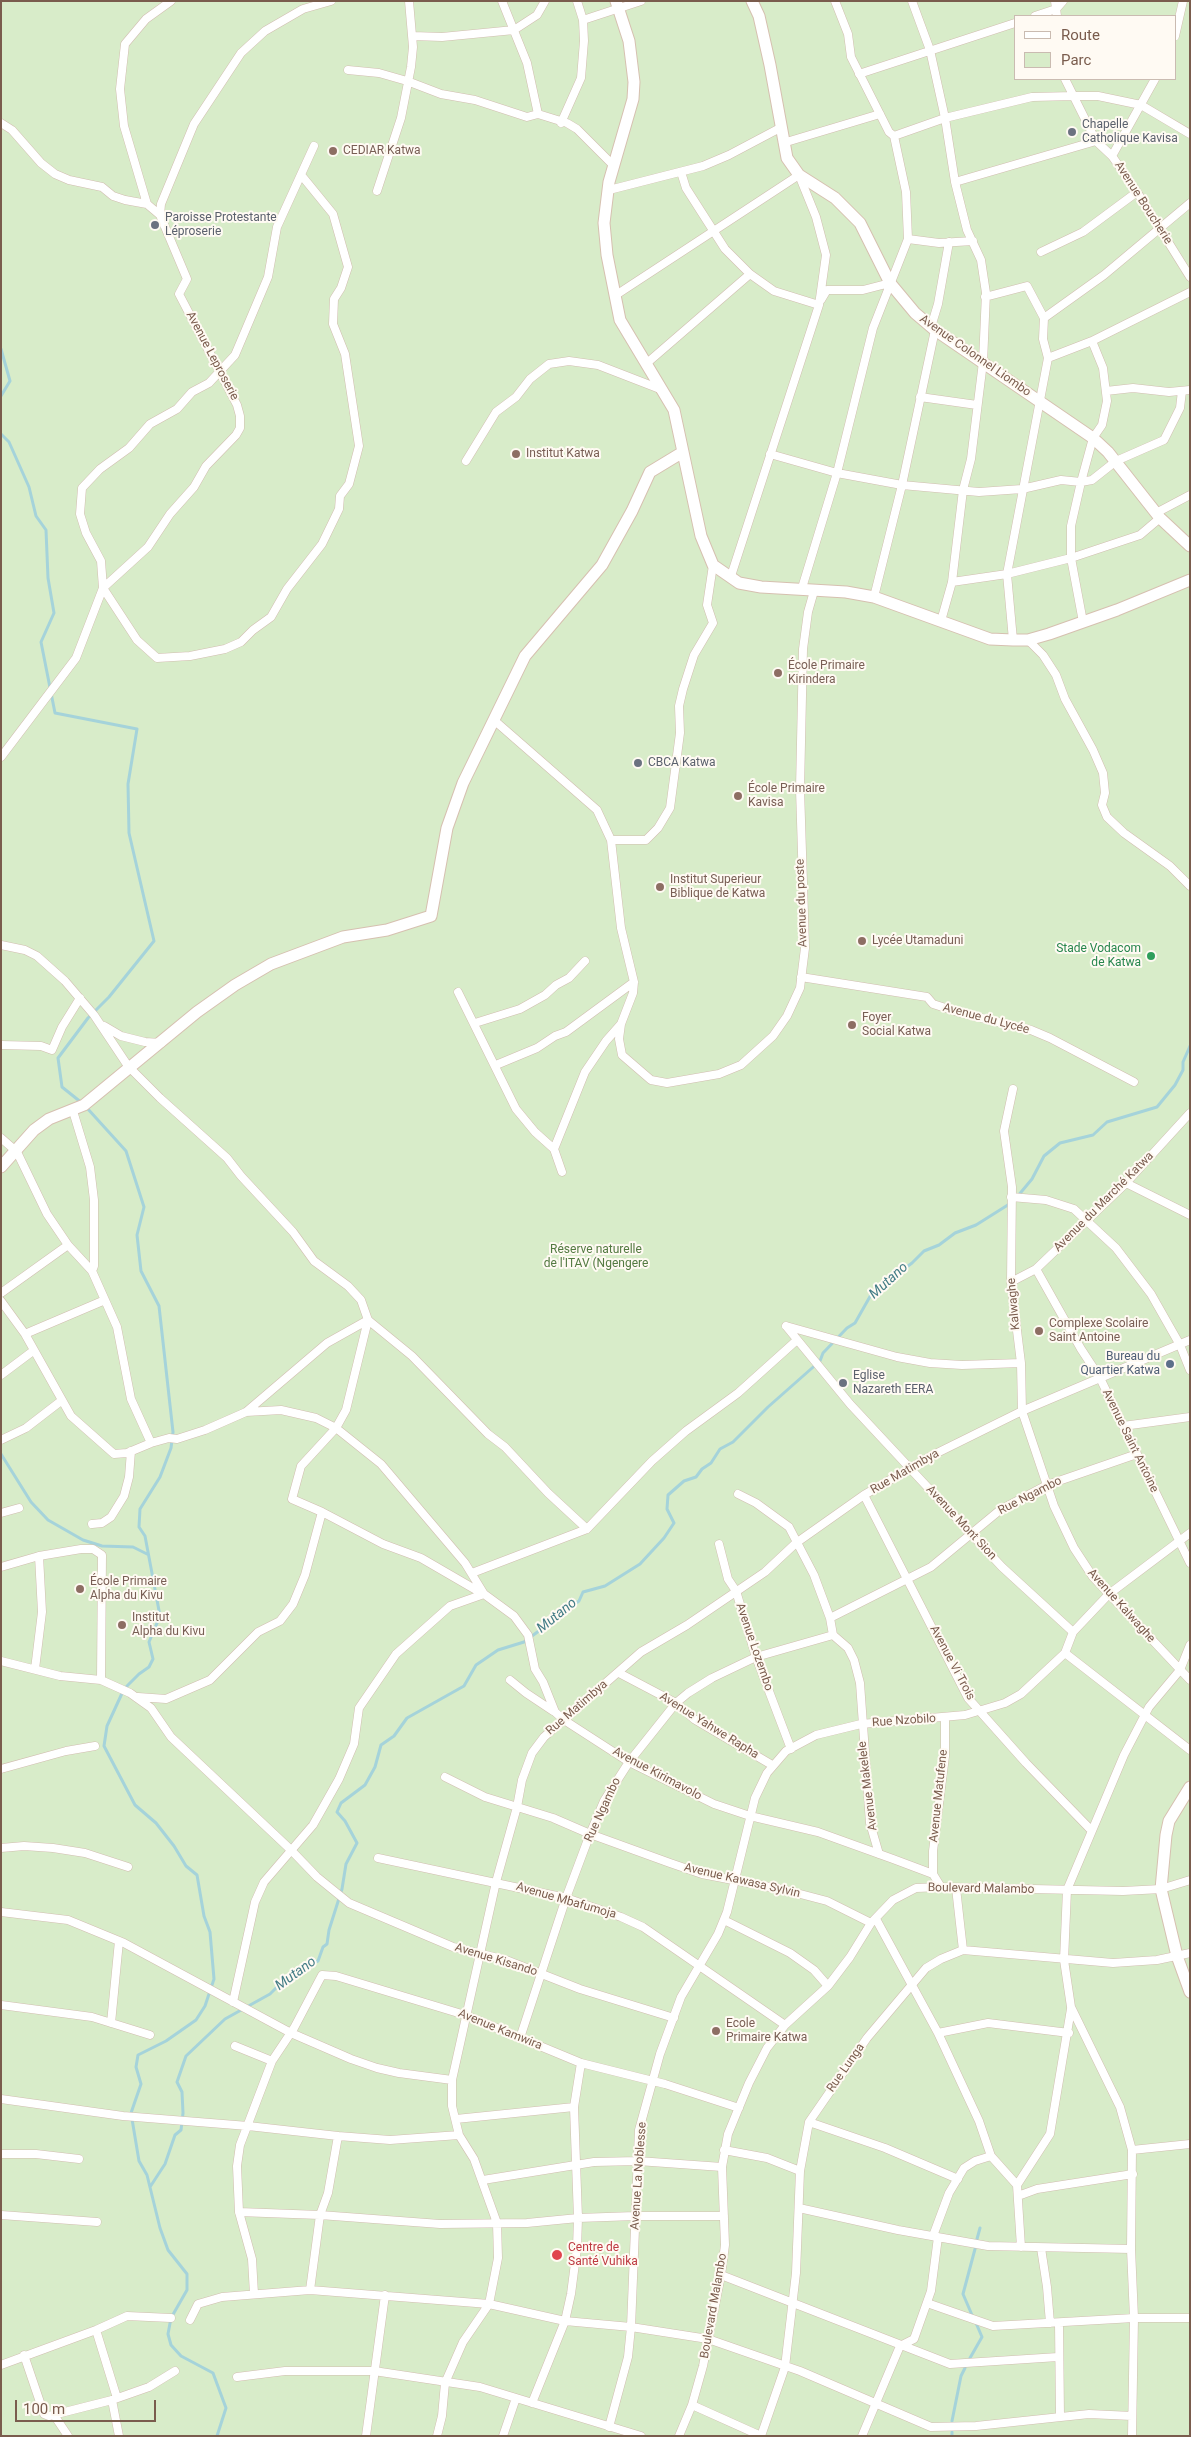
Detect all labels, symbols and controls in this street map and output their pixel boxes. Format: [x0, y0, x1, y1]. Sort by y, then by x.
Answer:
legend [1014, 15, 1176, 80]
text: Route [1061, 26, 1100, 44]
text: Parc [1061, 51, 1091, 69]
place label: Chapelle Catholique Kavisa [1082, 118, 1178, 146]
marker: Chapelle Catholique Kavisa [1066, 126, 1078, 138]
place label: CEDIAR Katwa [343, 144, 421, 158]
marker: CEDIAR Katwa [327, 145, 339, 157]
street label: Avenue Boucherie [1111, 159, 1175, 247]
place label: Paroisse Protestante Léproserie [165, 211, 277, 239]
marker: Paroisse Protestante Léproserie [149, 219, 161, 231]
street label: Avenue Leproserie [183, 309, 241, 403]
street label: Avenue Colonnel Liombo [917, 312, 1033, 400]
place label: Institut Katwa [526, 447, 600, 461]
marker: Institut Katwa [510, 448, 522, 460]
place label: École Primaire Kirindera [788, 659, 865, 687]
marker: École Primaire Kirindera [772, 667, 784, 679]
place label: CBCA Katwa [648, 756, 715, 770]
marker: CBCA Katwa [632, 757, 644, 769]
place label: École Primaire Kavisa [748, 782, 825, 810]
marker: École Primaire Kavisa [732, 790, 744, 802]
street label: Avenue du poste [793, 858, 811, 948]
place label: Institut Superieur Biblique de Katwa [670, 873, 765, 901]
marker: Institut Superieur Biblique de Katwa [654, 881, 666, 893]
place label: Lycée Utamaduni [872, 934, 963, 948]
marker: Lycée Utamaduni [856, 935, 868, 947]
place label: Stade Vodacom de Katwa [1056, 942, 1141, 970]
marker: Stade Vodacom de Katwa [1145, 950, 1157, 962]
street label: Avenue du Lycée [941, 1001, 1031, 1037]
place label: Foyer Social Katwa [862, 1011, 931, 1039]
marker: Foyer Social Katwa [846, 1019, 858, 1031]
street label: Avenue du Marché Katwa [1051, 1149, 1157, 1255]
park label: Réserve naturelle de l'ITAV (Ngengere [544, 1243, 648, 1271]
water label: Mutano [866, 1259, 912, 1303]
street label: Kalwaghe [1005, 1277, 1023, 1331]
place label: Complexe Scolaire Saint Antoine [1049, 1317, 1148, 1345]
marker: Complexe Scolaire Saint Antoine [1033, 1325, 1045, 1337]
place label: Bureau du Quartier Katwa [1080, 1350, 1160, 1378]
marker: Bureau du Quartier Katwa [1164, 1358, 1176, 1370]
place label: Eglise Nazareth EERA [853, 1369, 933, 1397]
marker: Eglise Nazareth EERA [837, 1377, 849, 1389]
street label: Avenue Saint Antoine [1099, 1387, 1161, 1495]
street label: Rue Matimbya [868, 1447, 942, 1497]
street label: Rue Ngambo [996, 1474, 1064, 1518]
street label: Avenue Mont Sion [923, 1483, 999, 1563]
street label: Avenue Kalwaghe [1084, 1566, 1158, 1646]
place label: École Primaire Alpha du Kivu [90, 1575, 167, 1603]
marker: École Primaire Alpha du Kivu [74, 1583, 86, 1595]
water label: Mutano [534, 1595, 580, 1637]
street label: Avenue Lozembo [732, 1601, 776, 1693]
place label: Institut Alpha du Kivu [132, 1611, 205, 1639]
marker: Institut Alpha du Kivu [116, 1619, 128, 1631]
street label: Avenue Vi Trois [926, 1623, 978, 1703]
street label: Rue Matimbya [543, 1677, 611, 1739]
street label: Avenue Yahwe Rapha [657, 1690, 761, 1762]
street label: Rue Nzobilo [872, 1712, 936, 1730]
street label: Avenue Makelele [855, 1740, 881, 1832]
street label: Avenue Kirimavolo [610, 1744, 704, 1804]
street label: Avenue Matufene [927, 1749, 951, 1843]
street label: Rue Ngambo [582, 1776, 624, 1844]
street label: Avenue Kawasa Sylvin [683, 1861, 801, 1901]
street label: Avenue Mbafumoja [514, 1880, 618, 1922]
street label: Boulevard Malambo [928, 1881, 1034, 1897]
street label: Avenue Kisando [453, 1941, 539, 1979]
water label: Mutano [272, 1954, 320, 1994]
street label: Avenue Kamwira [456, 2007, 544, 2053]
place label: Ecole Primaire Katwa [726, 2017, 807, 2045]
marker: Ecole Primaire Katwa [710, 2025, 722, 2037]
street label: Rue Lunga [824, 2041, 868, 2095]
street label: Avenue La Noblesse [628, 2121, 650, 2231]
place label: Centre de Santé Vuhika [568, 2241, 638, 2269]
marker: Centre de Santé Vuhika [550, 2248, 564, 2262]
street label: Boulevard Malambo [698, 2252, 730, 2360]
scale bar [18, 2390, 159, 2422]
text: 100 m [23, 2400, 65, 2418]

